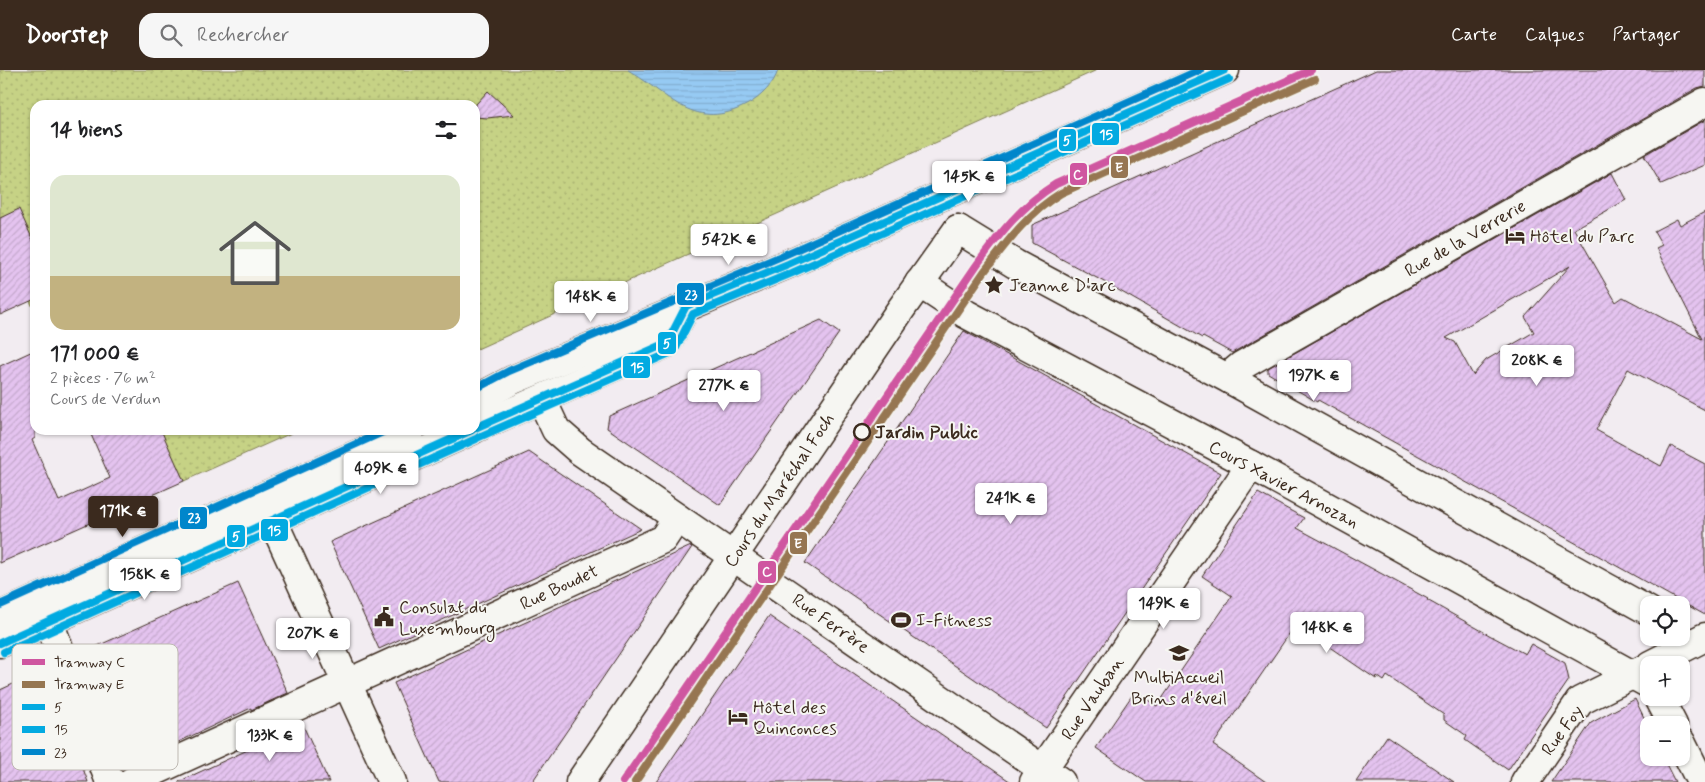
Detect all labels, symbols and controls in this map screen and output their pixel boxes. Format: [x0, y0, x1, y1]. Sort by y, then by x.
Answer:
search box [139, 13, 489, 58]
text: Doorstep [25, 20, 109, 51]
icon: search [157, 21, 185, 49]
text: Rechercher [197, 23, 289, 48]
text: Carte [1451, 23, 1497, 47]
text: Calques [1525, 23, 1584, 47]
text: Partager [1612, 23, 1680, 47]
text: 14 biens [50, 116, 122, 144]
icon: filters [432, 116, 460, 144]
line badge: 15 [1091, 122, 1120, 146]
text: 15 [1099, 126, 1113, 144]
line badge: 5 [1058, 128, 1077, 152]
text: 5 [1063, 132, 1072, 150]
line badge: E [1110, 155, 1129, 179]
text: E [1115, 159, 1123, 177]
pin: 145K € [928, 160, 1010, 203]
line badge: C [1069, 162, 1088, 186]
text: 145K € [943, 166, 995, 187]
text: C [1073, 166, 1083, 184]
street label: Rue de la Verrerie [1400, 194, 1531, 283]
icon: home [210, 208, 300, 298]
pin: 542K € [688, 224, 770, 266]
hotel icon: Hôtel du Parc [1504, 225, 1526, 247]
place label: Hôtel du Parc [1530, 225, 1634, 249]
text: 542K € [702, 229, 756, 250]
place icon: Jeanne D'arc [983, 274, 1005, 296]
place label: Jeanne D'arc [1009, 274, 1116, 298]
pin: 148K € [550, 280, 632, 323]
line badge: 23 [676, 282, 705, 306]
text: 148K € [565, 286, 617, 307]
text: 23 [685, 286, 697, 304]
line badge: 5 [657, 331, 677, 355]
text: 5 [663, 335, 672, 353]
text: 171 000 € [50, 340, 140, 368]
pin: 208K € [1496, 344, 1578, 387]
text: 208K € [1511, 350, 1563, 371]
line badge: 15 [622, 355, 651, 379]
text: 15 [630, 359, 644, 377]
pin: 197K € [1273, 360, 1355, 402]
text: 197K € [1288, 365, 1340, 386]
text: 2 pièces · 76 m² [50, 368, 156, 389]
pin: 277K € [683, 370, 765, 412]
text: 277K € [699, 375, 749, 396]
text: Cours de Verdun [50, 389, 161, 410]
street label: Cours du Maréchal Foch [719, 409, 840, 572]
place label: Jardin Public [875, 421, 978, 445]
marker: Jardin Public [853, 423, 871, 441]
street label: Cours Xavier Arnozan [1204, 435, 1363, 535]
pin: 409K € [340, 452, 422, 495]
text: 409K € [355, 458, 408, 479]
pin: 241K € [970, 482, 1052, 525]
text: 241K € [986, 488, 1036, 509]
pin: 171K € [82, 496, 164, 538]
text: 171K € [99, 501, 147, 522]
line badge: 23 [179, 506, 208, 530]
text: 23 [188, 509, 200, 527]
line badge: 15 [260, 518, 289, 542]
text: 15 [267, 522, 281, 540]
line badge: 5 [226, 524, 246, 548]
text: 5 [232, 528, 241, 546]
line badge: E [789, 531, 808, 555]
text: E [794, 535, 802, 553]
pin: 158K € [104, 558, 186, 601]
street label: Rue Boudet [516, 559, 602, 616]
line badge: C [757, 560, 777, 584]
text: C [762, 563, 772, 581]
text: 158K € [120, 564, 170, 585]
street label: Rue Ferrère [787, 588, 874, 659]
pin: 149K € [1123, 588, 1205, 630]
text: 149K € [1138, 593, 1190, 614]
place label: Consulat du Luxembourg [399, 596, 495, 642]
map controls [1640, 596, 1690, 766]
button: locate [1640, 596, 1690, 646]
public building icon: Consulat du Luxembourg [373, 606, 395, 628]
sports icon: I-Fitness [890, 609, 912, 631]
place label: I-Fitness [916, 609, 992, 633]
pin: 148K € [1286, 612, 1368, 654]
text: 148K € [1301, 617, 1353, 638]
pin: 207K € [272, 618, 354, 660]
text: 207K € [287, 623, 339, 644]
school or university icon: MultiAccueil Brins d'éveil [1168, 642, 1190, 664]
legend [12, 644, 178, 770]
street label: Rue Vauban [1056, 652, 1130, 745]
text: Tramway C [54, 654, 125, 672]
button: + [1640, 656, 1690, 706]
place label: MultiAccueil Brins d'éveil [1131, 666, 1227, 711]
text: Tramway E [54, 676, 124, 694]
place label: Hôtel des Quinconces [753, 696, 837, 741]
text: 5 [54, 699, 62, 717]
street label: Rue Foy [1536, 700, 1589, 761]
hotel icon: Hôtel des Quinconces [727, 706, 749, 728]
button: − [1640, 716, 1690, 766]
pin: 133K € [229, 720, 311, 762]
text: 15 [54, 721, 68, 739]
text: 133K € [247, 725, 293, 746]
text: 23 [54, 744, 67, 762]

